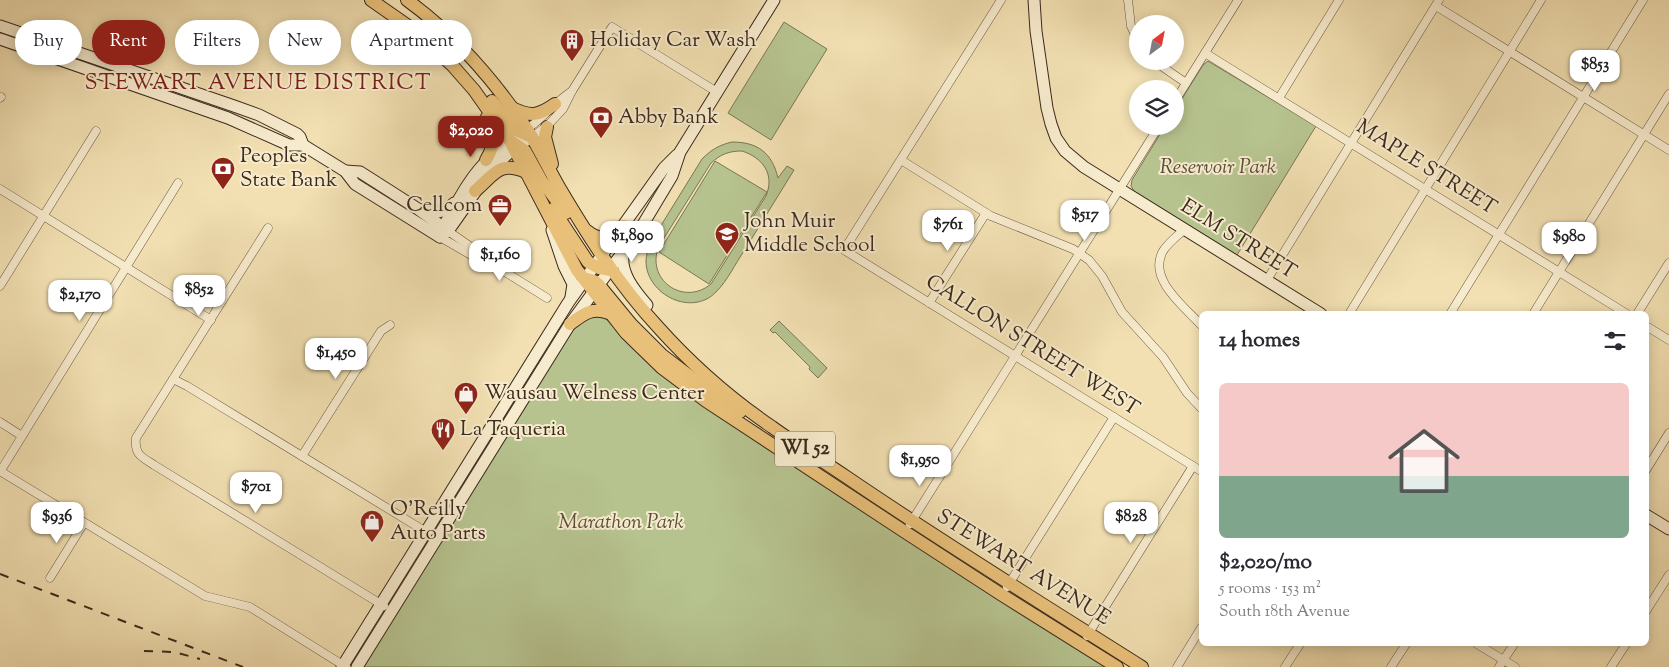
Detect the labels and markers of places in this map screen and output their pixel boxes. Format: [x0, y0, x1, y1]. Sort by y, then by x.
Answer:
place label: Holiday Car Wash [590, 26, 757, 56]
building icon: Holiday Car Wash [559, 28, 585, 62]
pin: $853 [1565, 49, 1625, 92]
place label: Abby Bank [618, 103, 719, 133]
bank icon: Abby Bank [588, 105, 614, 139]
pin: $2,020 [430, 116, 512, 158]
place label: Peoples State Bank [240, 142, 338, 196]
bank icon: Peoples State Bank [210, 156, 236, 190]
place label: Cellcom [406, 191, 482, 221]
office icon: Cellcom [487, 193, 513, 227]
pin: $517 [1055, 200, 1115, 242]
place label: John Muir Middle School [743, 207, 875, 261]
pin: $761 [918, 210, 978, 252]
pin: $1,890 [591, 220, 673, 263]
school or university icon: John Muir Middle School [714, 221, 740, 255]
pin: $980 [1539, 222, 1599, 264]
pin: $1,160 [459, 240, 541, 282]
pin: $852 [169, 274, 229, 317]
pin: $2,170 [39, 280, 121, 322]
pin: $1,450 [295, 338, 377, 380]
place label: Wausau Welness Center [484, 379, 705, 409]
shop icon: Wausau Welness Center [453, 381, 479, 415]
place label: La Taqueria [460, 415, 566, 445]
restaurant icon: La Taqueria [430, 417, 456, 451]
pin: $1,950 [879, 444, 961, 487]
pin: $701 [226, 472, 286, 514]
place label: O'Reilly Auto Parts [390, 495, 486, 549]
pin: $936 [27, 502, 87, 544]
pin: $828 [1101, 502, 1161, 544]
shop icon: O'Reilly Auto Parts [359, 509, 385, 543]

